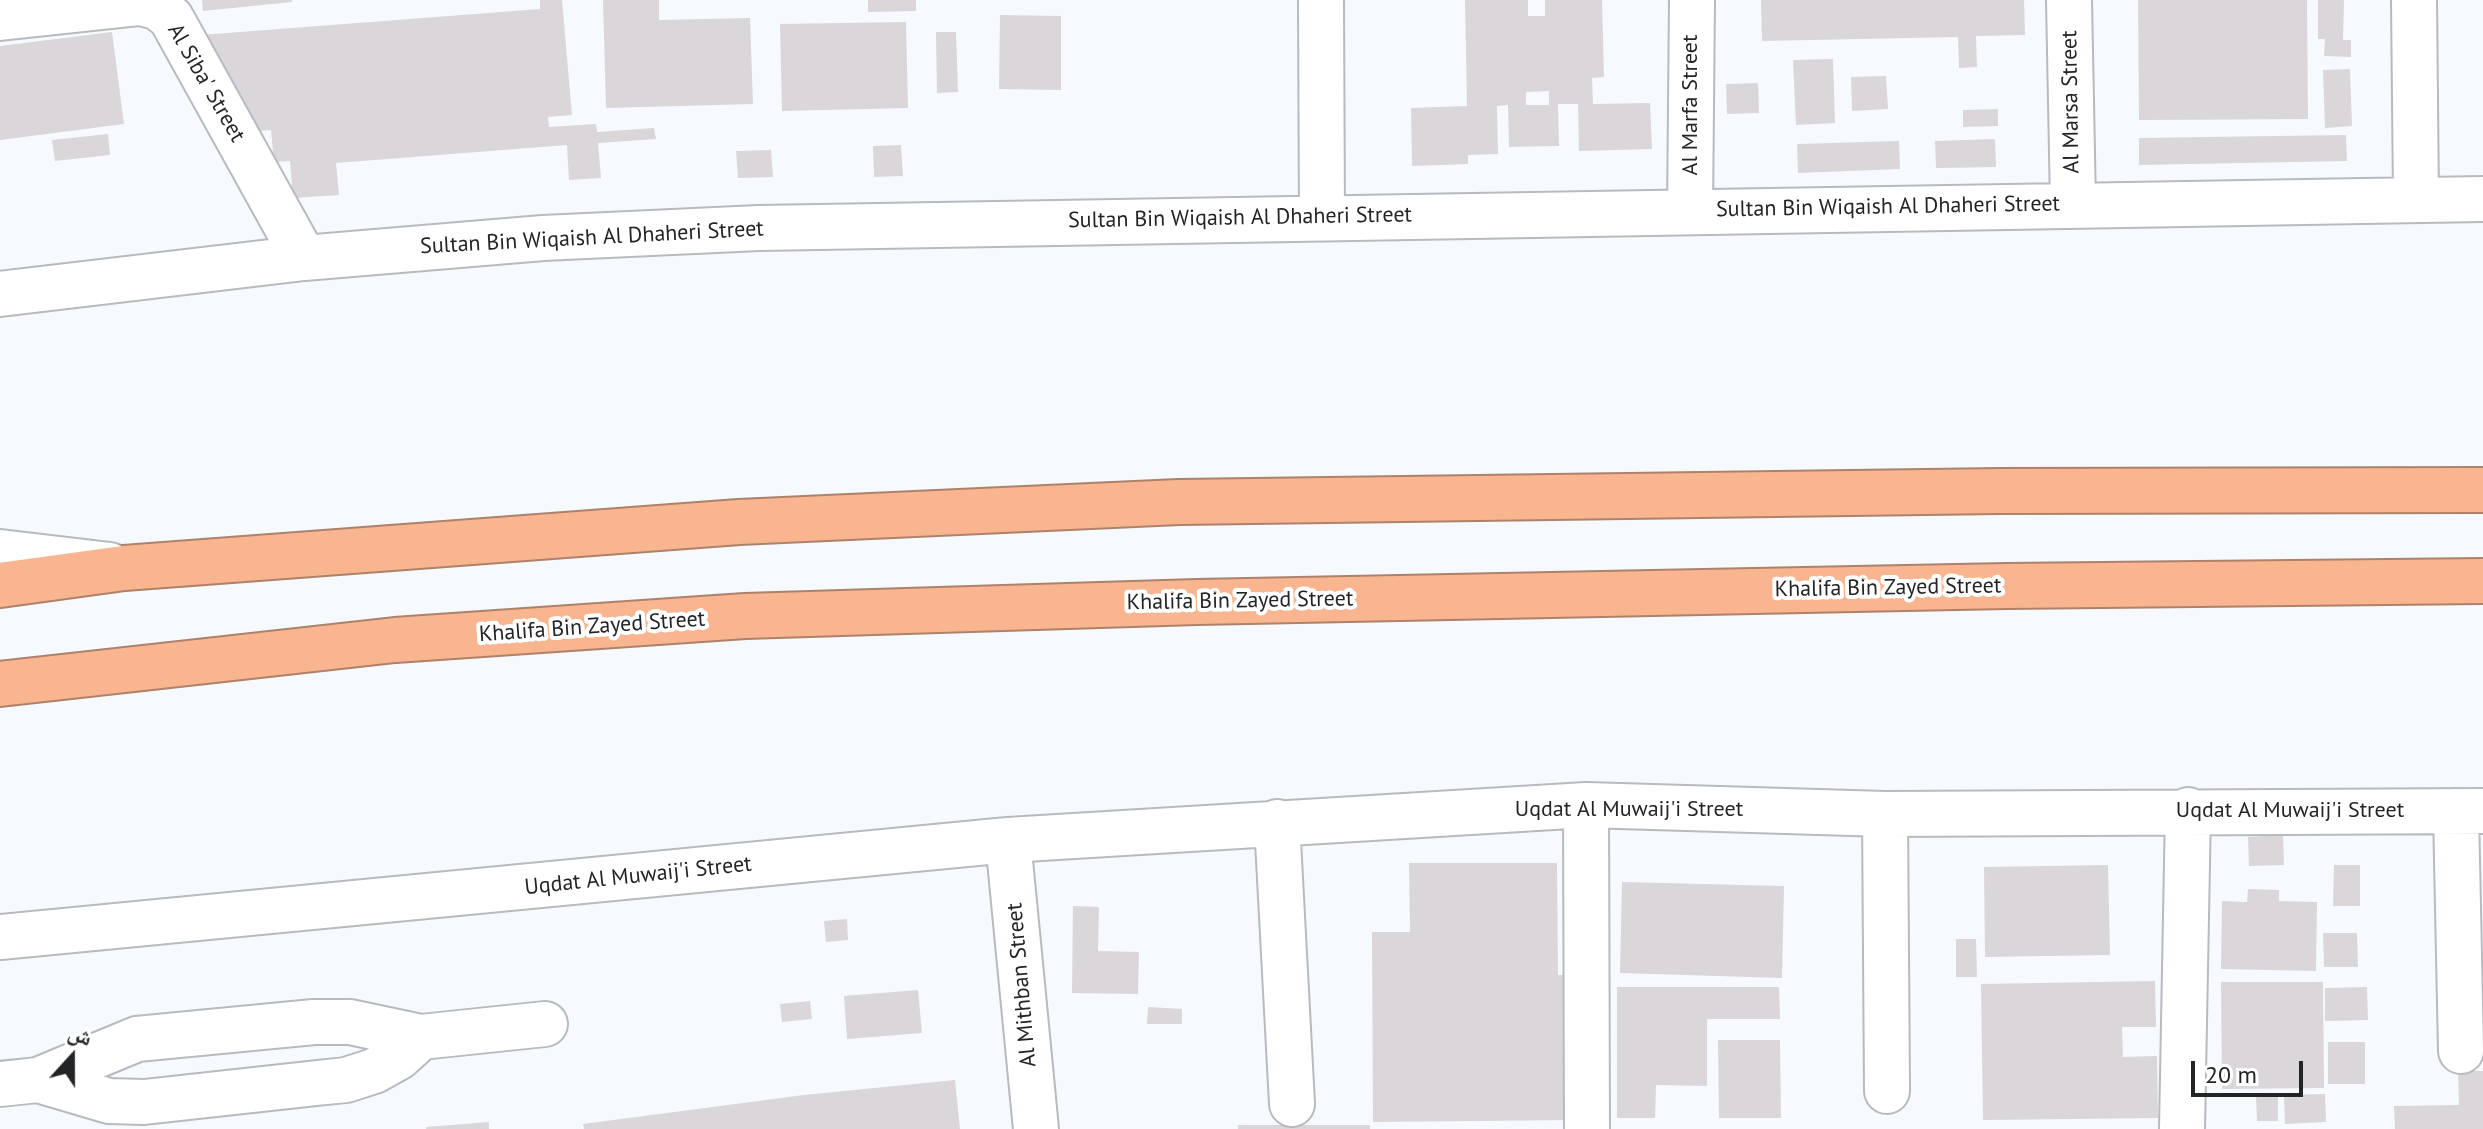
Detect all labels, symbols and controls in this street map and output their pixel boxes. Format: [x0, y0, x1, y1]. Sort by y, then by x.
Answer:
street label: Al Siba' Street [162, 19, 250, 147]
street label: Al Marsa Street [2057, 30, 2085, 174]
street label: Al Marfa Street [1678, 35, 1704, 175]
street label: Sultan Bin Wiqaish Al Dhaheri Street [1716, 191, 2060, 223]
street label: Sultan Bin Wiqaish Al Dhaheri Street [1068, 202, 1412, 234]
street label: Sultan Bin Wiqaish Al Dhaheri Street [420, 216, 764, 260]
street label: Khalifa Bin Zayed Street [1774, 573, 2002, 603]
street label: Khalifa Bin Zayed Street [1126, 586, 1354, 616]
street label: Khalifa Bin Zayed Street [478, 606, 706, 648]
street label: Uqdat Al Muwaij'i Street [1515, 797, 1743, 823]
street label: Uqdat Al Muwaij'i Street [2176, 798, 2404, 824]
street label: Uqdat Al Muwaij'i Street [523, 851, 753, 901]
street label: Al Mithban Street [1002, 902, 1042, 1068]
north arrow [32, 1017, 112, 1097]
text: ش [65, 1017, 97, 1052]
scale bar [2195, 1045, 2307, 1095]
text: 20 m [2205, 1059, 2257, 1090]

